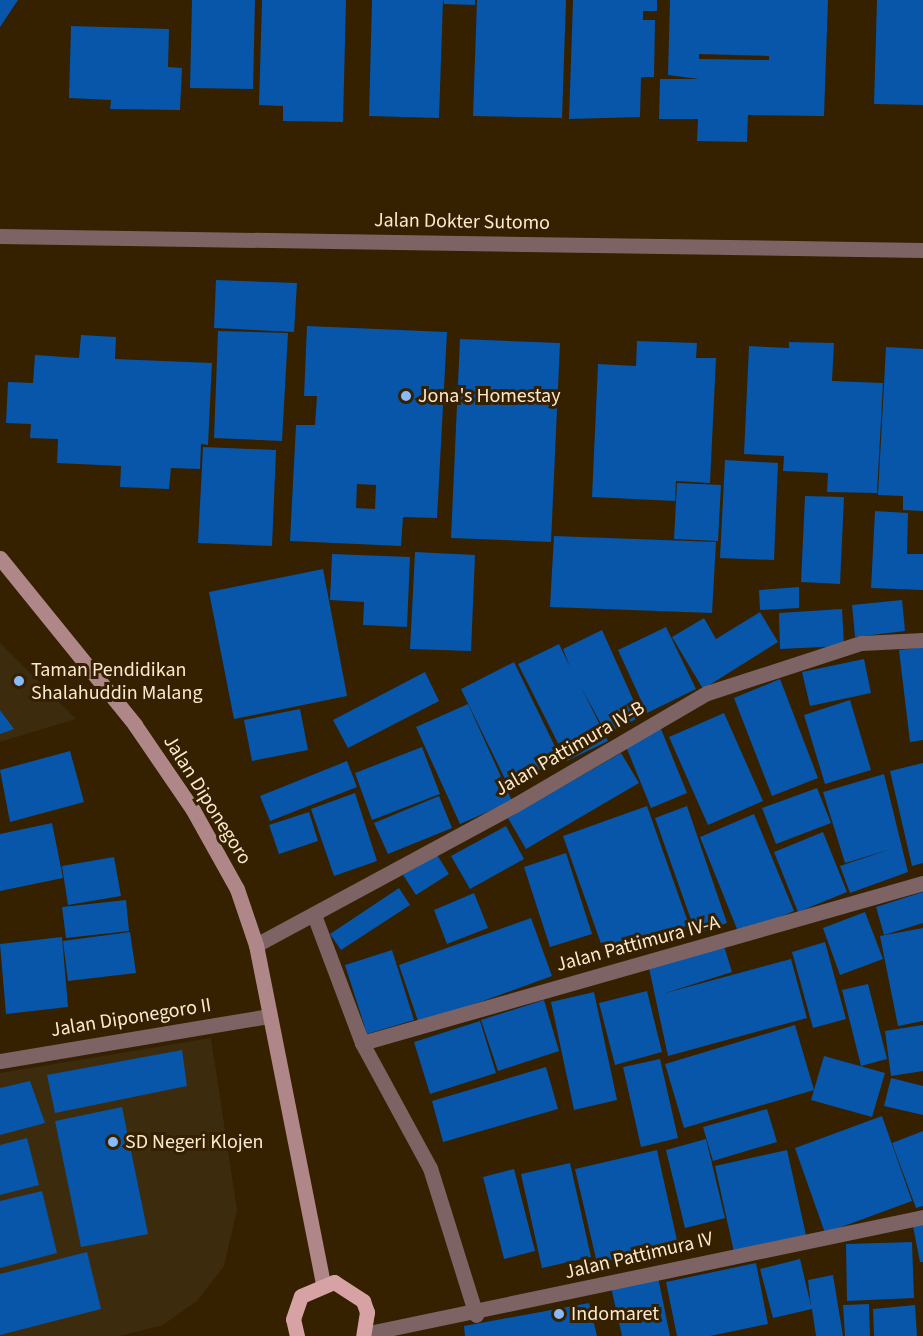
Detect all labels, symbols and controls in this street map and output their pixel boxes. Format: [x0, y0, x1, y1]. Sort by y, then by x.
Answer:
street label: Jalan Dokter Sutomo [374, 208, 550, 236]
place label: Jona's Homestay [418, 384, 561, 408]
marker: Jona's Homestay [399, 389, 413, 403]
place label: Taman Pendidikan Shalahuddin Malang [31, 658, 202, 705]
marker: Taman Pendidikan Shalahuddin Malang [12, 674, 26, 688]
street label: Jalan Pattimura IV-B [491, 696, 649, 802]
street label: Jalan Diponegoro [158, 731, 256, 869]
street label: Jalan Pattimura IV-A [554, 911, 722, 977]
street label: Jalan Diponegoro II [49, 993, 213, 1043]
place label: SD Negeri Klojen [125, 1130, 264, 1154]
marker: SD Negeri Klojen [106, 1135, 120, 1149]
street label: Jalan Pattimura IV [562, 1227, 716, 1285]
place label: Indomaret [571, 1302, 659, 1326]
marker: Indomaret [552, 1307, 566, 1321]

